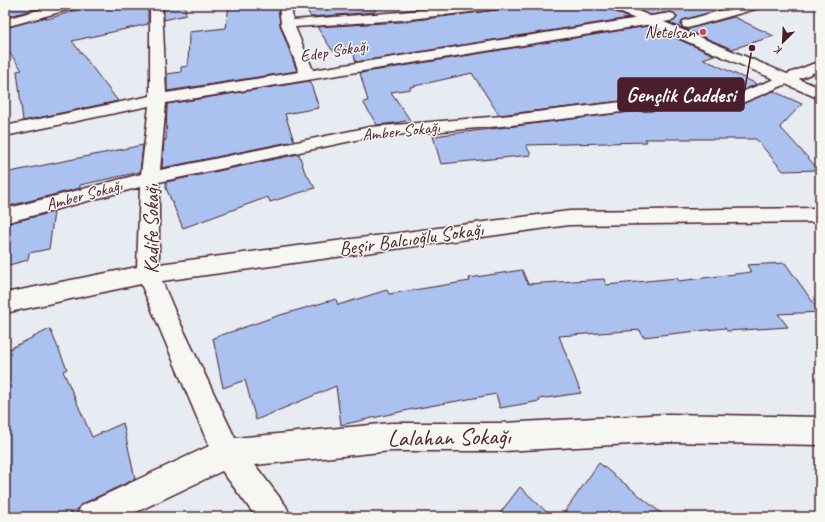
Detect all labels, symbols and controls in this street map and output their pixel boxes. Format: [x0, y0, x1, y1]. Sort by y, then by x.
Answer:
place label: Netelsan [645, 22, 696, 43]
north arrow [763, 22, 803, 62]
marker: Netelsan [698, 27, 708, 37]
street label: Edep Sokağı [299, 35, 370, 67]
text: K [771, 43, 784, 59]
callout: Gençlik Caddesi [618, 78, 744, 111]
text: Gençlik Caddesi [626, 82, 739, 108]
street label: Amber Sokağı [361, 116, 442, 146]
street label: Amber Sokağı [44, 175, 125, 215]
street label: Kadife Sokağı [139, 183, 164, 274]
street label: Beşir Balcıoğlu Sokağı [337, 216, 486, 261]
street label: Lalahan Sokağı [387, 421, 512, 453]

